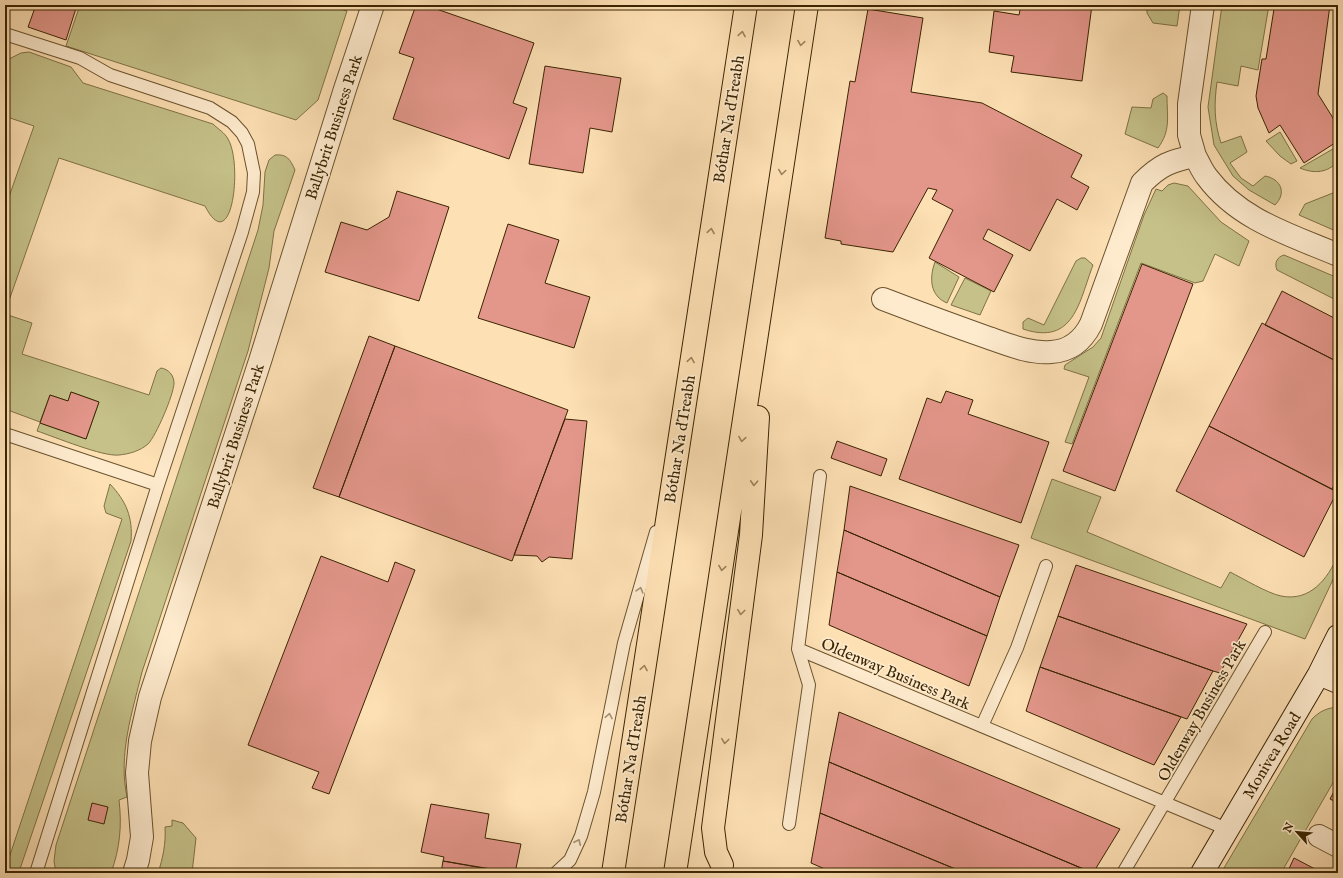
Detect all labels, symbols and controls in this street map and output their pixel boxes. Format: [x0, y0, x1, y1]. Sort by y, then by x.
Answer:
one-way arrow [737, 31, 746, 37]
one-way arrow [797, 40, 806, 47]
street label: Ballybrit Business Park [302, 52, 368, 203]
street label: Bóthar Na dTreabh [710, 53, 750, 185]
one-way arrow [778, 169, 787, 175]
one-way arrow [706, 228, 715, 235]
one-way arrow [686, 357, 695, 363]
street label: Ballybrit Business Park [204, 361, 270, 512]
street label: Bóthar Na dTreabh [661, 373, 701, 505]
one-way arrow [738, 436, 747, 442]
one-way arrow [750, 480, 759, 486]
one-way arrow [718, 564, 727, 571]
one-way arrow [635, 586, 644, 593]
one-way arrow [737, 609, 746, 615]
street label: Oldenway Business Park [818, 634, 973, 716]
street label: Oldenway Business Park [1154, 636, 1252, 785]
one-way arrow [639, 665, 648, 671]
street label: Bóthar Na dTreabh [612, 693, 652, 825]
street label: Monivea Road [1239, 709, 1307, 803]
one-way arrow [605, 713, 613, 719]
one-way arrow [720, 738, 729, 744]
north arrow [1277, 812, 1317, 852]
text: N [1280, 820, 1298, 836]
one-way arrow [573, 839, 581, 846]

